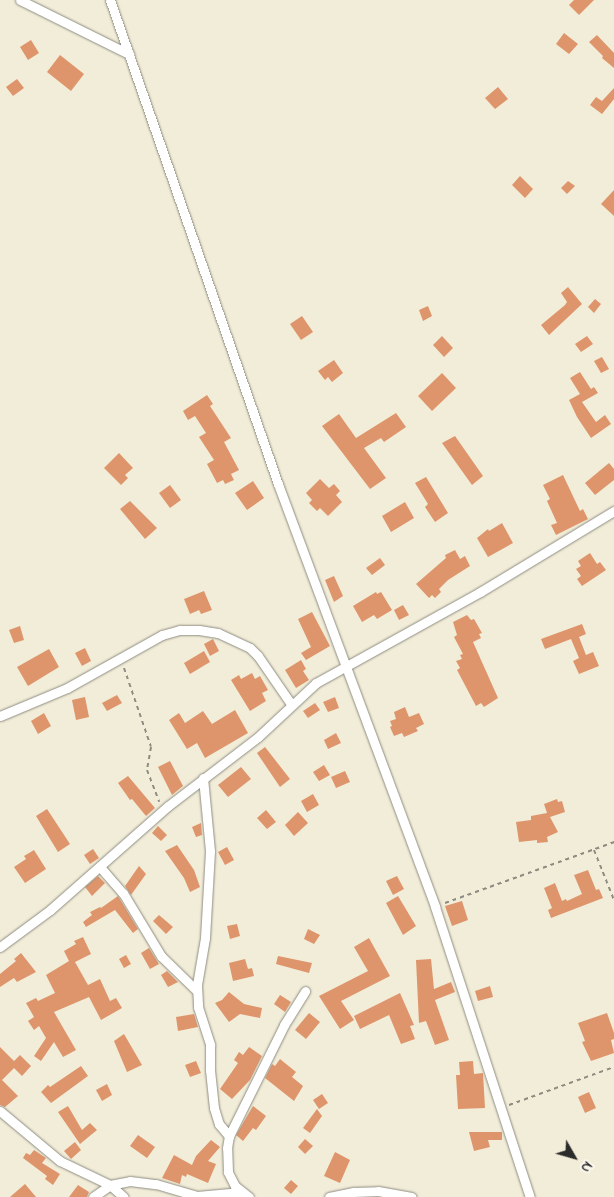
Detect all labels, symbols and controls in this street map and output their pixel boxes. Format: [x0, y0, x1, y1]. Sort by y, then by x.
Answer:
north arrow [549, 1132, 599, 1182]
text: N [575, 1156, 597, 1177]

